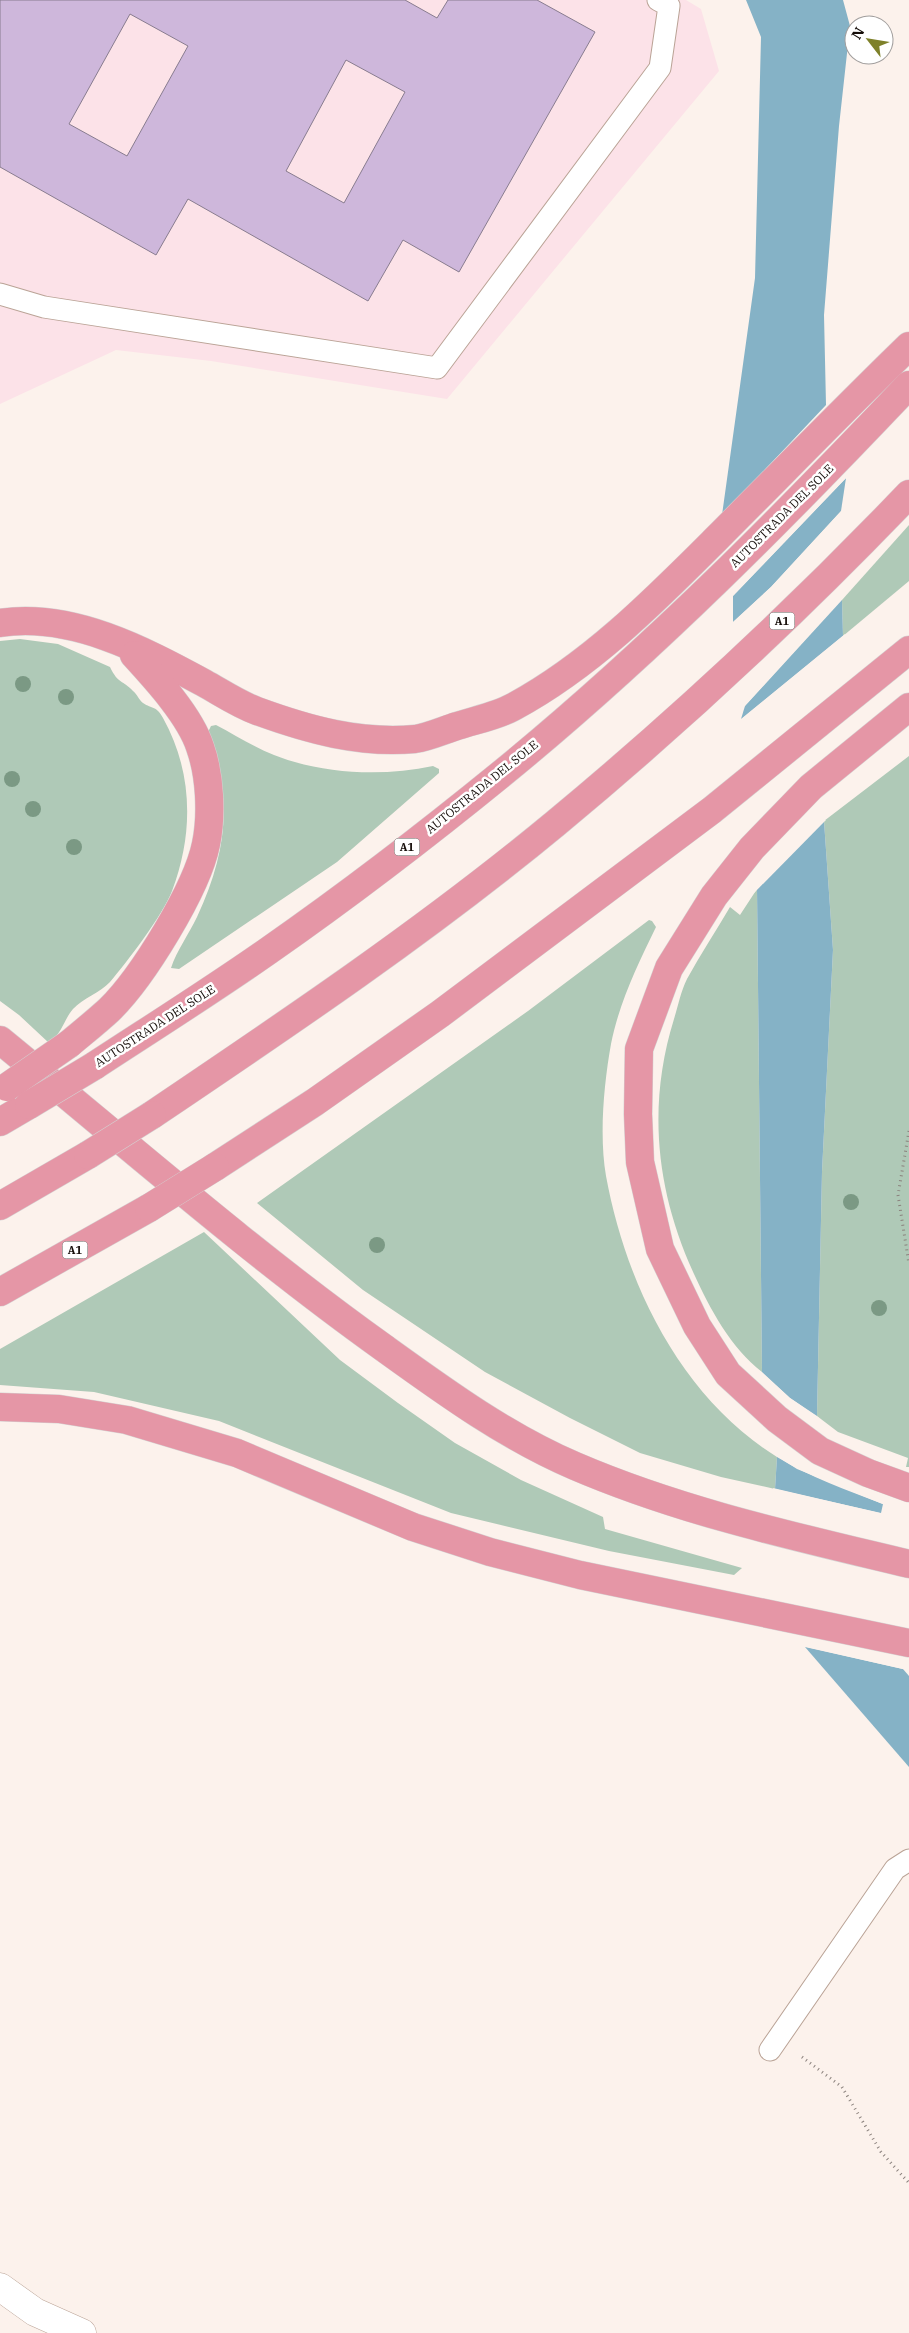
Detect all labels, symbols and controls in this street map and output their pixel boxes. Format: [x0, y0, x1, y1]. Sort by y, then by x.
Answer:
north arrow [844, 15, 894, 65]
text: N [847, 24, 868, 43]
street label: AUTOSTRADA DEL SOLE [727, 461, 836, 570]
road number: A1 [770, 612, 794, 630]
street label: AUTOSTRADA DEL SOLE [423, 737, 541, 836]
road number: A1 [394, 839, 420, 856]
street label: AUTOSTRADA DEL SOLE [92, 981, 217, 1070]
road number: A1 [62, 1242, 88, 1258]

